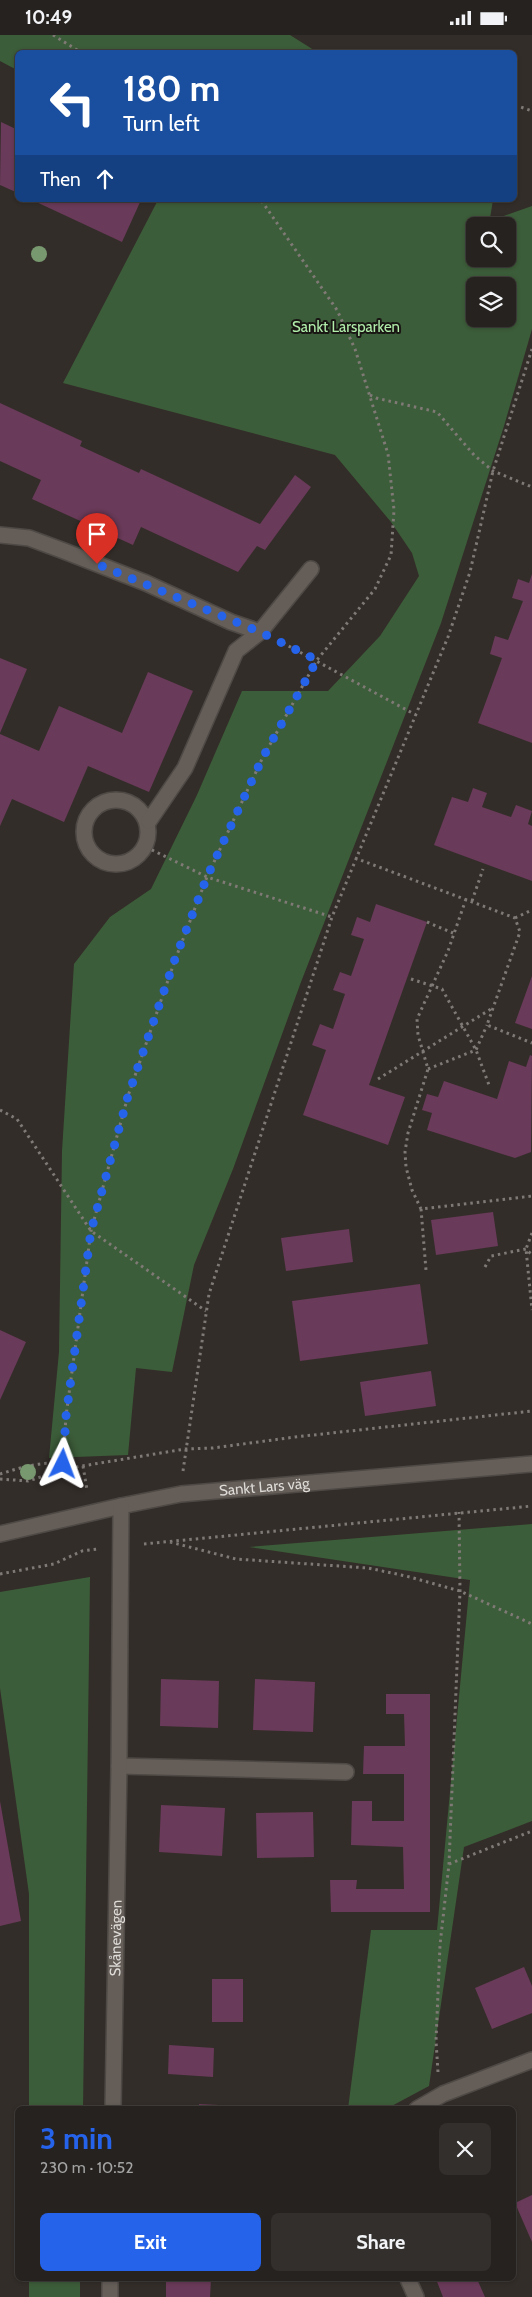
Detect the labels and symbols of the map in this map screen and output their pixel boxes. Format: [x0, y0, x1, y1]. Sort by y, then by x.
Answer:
park label: Sankt Larsparken [292, 318, 400, 336]
pin [76, 513, 118, 564]
position arrow [36, 1437, 88, 1489]
street label: Sankt Lars väg [218, 1474, 311, 1500]
street label: Skånevägen [106, 1900, 126, 1976]

